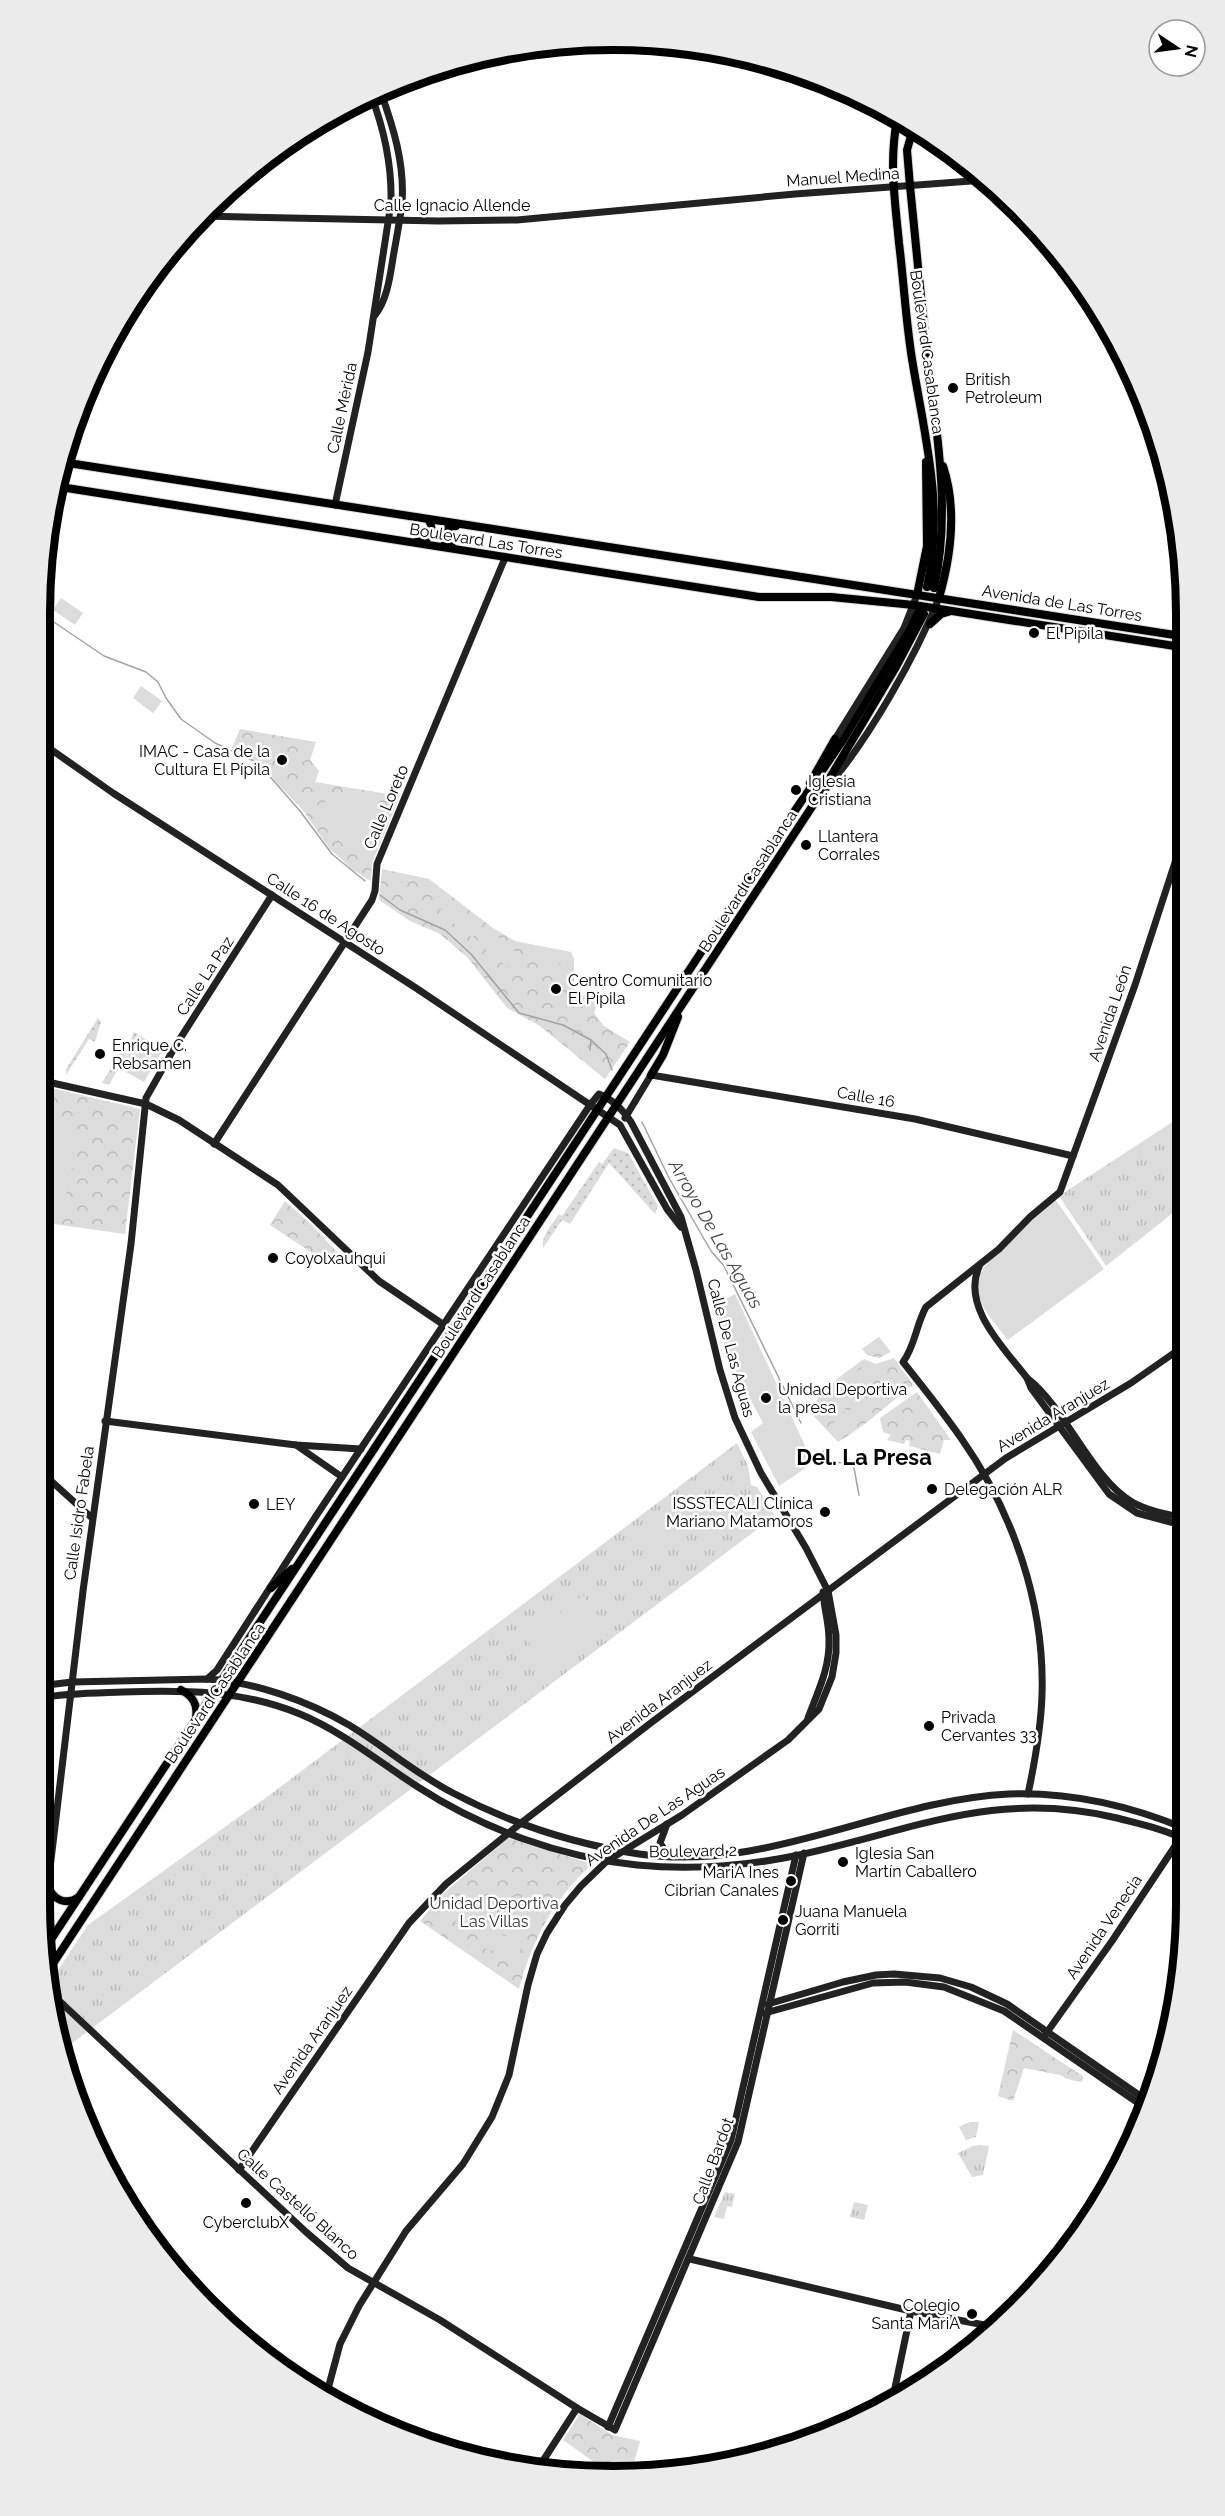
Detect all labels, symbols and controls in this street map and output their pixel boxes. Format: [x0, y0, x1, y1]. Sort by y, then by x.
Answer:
north arrow [1147, 18, 1207, 78]
text: N [1180, 43, 1202, 59]
street label: Manuel Medina [786, 164, 900, 190]
street label: Calle Ignacio Allende [374, 196, 530, 215]
street label: Boulevard Casablanca [906, 269, 948, 435]
street label: Calle Mérida [323, 361, 361, 455]
place label: British Petroleum [965, 370, 1042, 407]
marker: British Petroleum [946, 381, 960, 395]
street label: Boulevard Las Torres [408, 520, 564, 563]
street label: Avenida de Las Torres [981, 581, 1144, 625]
place label: El Pipila [1046, 624, 1104, 643]
marker: El Pipila [1027, 626, 1041, 640]
place label: IMAC - Casa de la Cultura El Pípila [139, 742, 270, 779]
marker: IMAC - Casa de la Cultura El Pípila [275, 753, 289, 767]
street label: Calle Loreto [360, 762, 412, 852]
place label: Iglesia Cristiana [808, 772, 871, 809]
marker: Iglesia Cristiana [789, 783, 803, 797]
street label: Boulevard Casablanca [695, 806, 801, 956]
place label: Llantera Corrales [818, 827, 880, 864]
marker: Llantera Corrales [799, 838, 813, 852]
street label: Calle 16 de Agosto [263, 868, 389, 960]
street label: Calle La Paz [172, 933, 238, 1019]
street label: Avenida León [1085, 962, 1135, 1064]
place label: Centro Comunitario El Pípila [568, 971, 712, 1008]
marker: Centro Comunitario El Pípila [549, 982, 563, 996]
place label: Enrique C. Rebsamen [112, 1036, 191, 1073]
marker: Enrique C. Rebsamen [93, 1047, 107, 1061]
street label: Calle 16 [836, 1083, 896, 1111]
water label: Arroyo De Las Aguas [664, 1155, 767, 1313]
street label: Boulevard Casablanca [428, 1212, 534, 1362]
place label: Coyolxauhqui [285, 1249, 386, 1268]
marker: Coyolxauhqui [266, 1251, 280, 1265]
street label: Calle De Las Aguas [703, 1277, 759, 1420]
street label: Avenida Aranjuez [993, 1374, 1113, 1456]
place label: Unidad Deportiva la presa [778, 1380, 907, 1417]
marker: Unidad Deportiva la presa [759, 1391, 773, 1405]
district label: Del. La Presa [796, 1444, 932, 1470]
street label: Calle Isidro Fabela [60, 1445, 98, 1581]
place label: Delegación ALR [944, 1480, 1062, 1499]
marker: Delegación ALR [925, 1482, 939, 1496]
place label: ISSSTECALI Clínica Mariano Matamoros [666, 1494, 813, 1531]
place label: LEY [266, 1495, 296, 1514]
marker: LEY [247, 1497, 261, 1511]
marker: ISSSTECALI Clínica Mariano Matamoros [818, 1505, 832, 1519]
street label: Boulevard Casablanca [161, 1619, 269, 1767]
street label: Avenida Aranjuez [602, 1655, 716, 1747]
place label: Privada Cervantes 33 [941, 1708, 1037, 1745]
marker: Privada Cervantes 33 [922, 1719, 936, 1733]
street label: Avenida De Las Aguas [582, 1762, 729, 1870]
street label: Boulevard 2 [649, 1841, 737, 1861]
place label: Iglesia San Martín Caballero [855, 1844, 977, 1881]
marker: Iglesia San Martín Caballero [836, 1855, 850, 1869]
place label: MariA Ines Cibrian Canales [664, 1863, 779, 1900]
street label: Avenida Venecia [1062, 1871, 1146, 1983]
marker: MariA Ines Cibrian Canales [784, 1874, 798, 1888]
park label: Unidad Deportiva Las Villas [429, 1894, 559, 1931]
place label: Juana Manuela Gorriti [795, 1902, 907, 1939]
marker: Juana Manuela Gorriti [776, 1913, 790, 1927]
street label: Avenida Aranjuez [268, 1982, 356, 2098]
street label: Calle Bardot [688, 2114, 738, 2207]
street label: Calle Castelló Blanco [233, 2144, 363, 2264]
marker: CyberclubX [239, 2196, 253, 2210]
place label: CyberclubX [203, 2213, 290, 2232]
place label: Colegio Santa MariA [872, 2296, 960, 2333]
marker: Colegio Santa MariA [965, 2307, 979, 2321]

